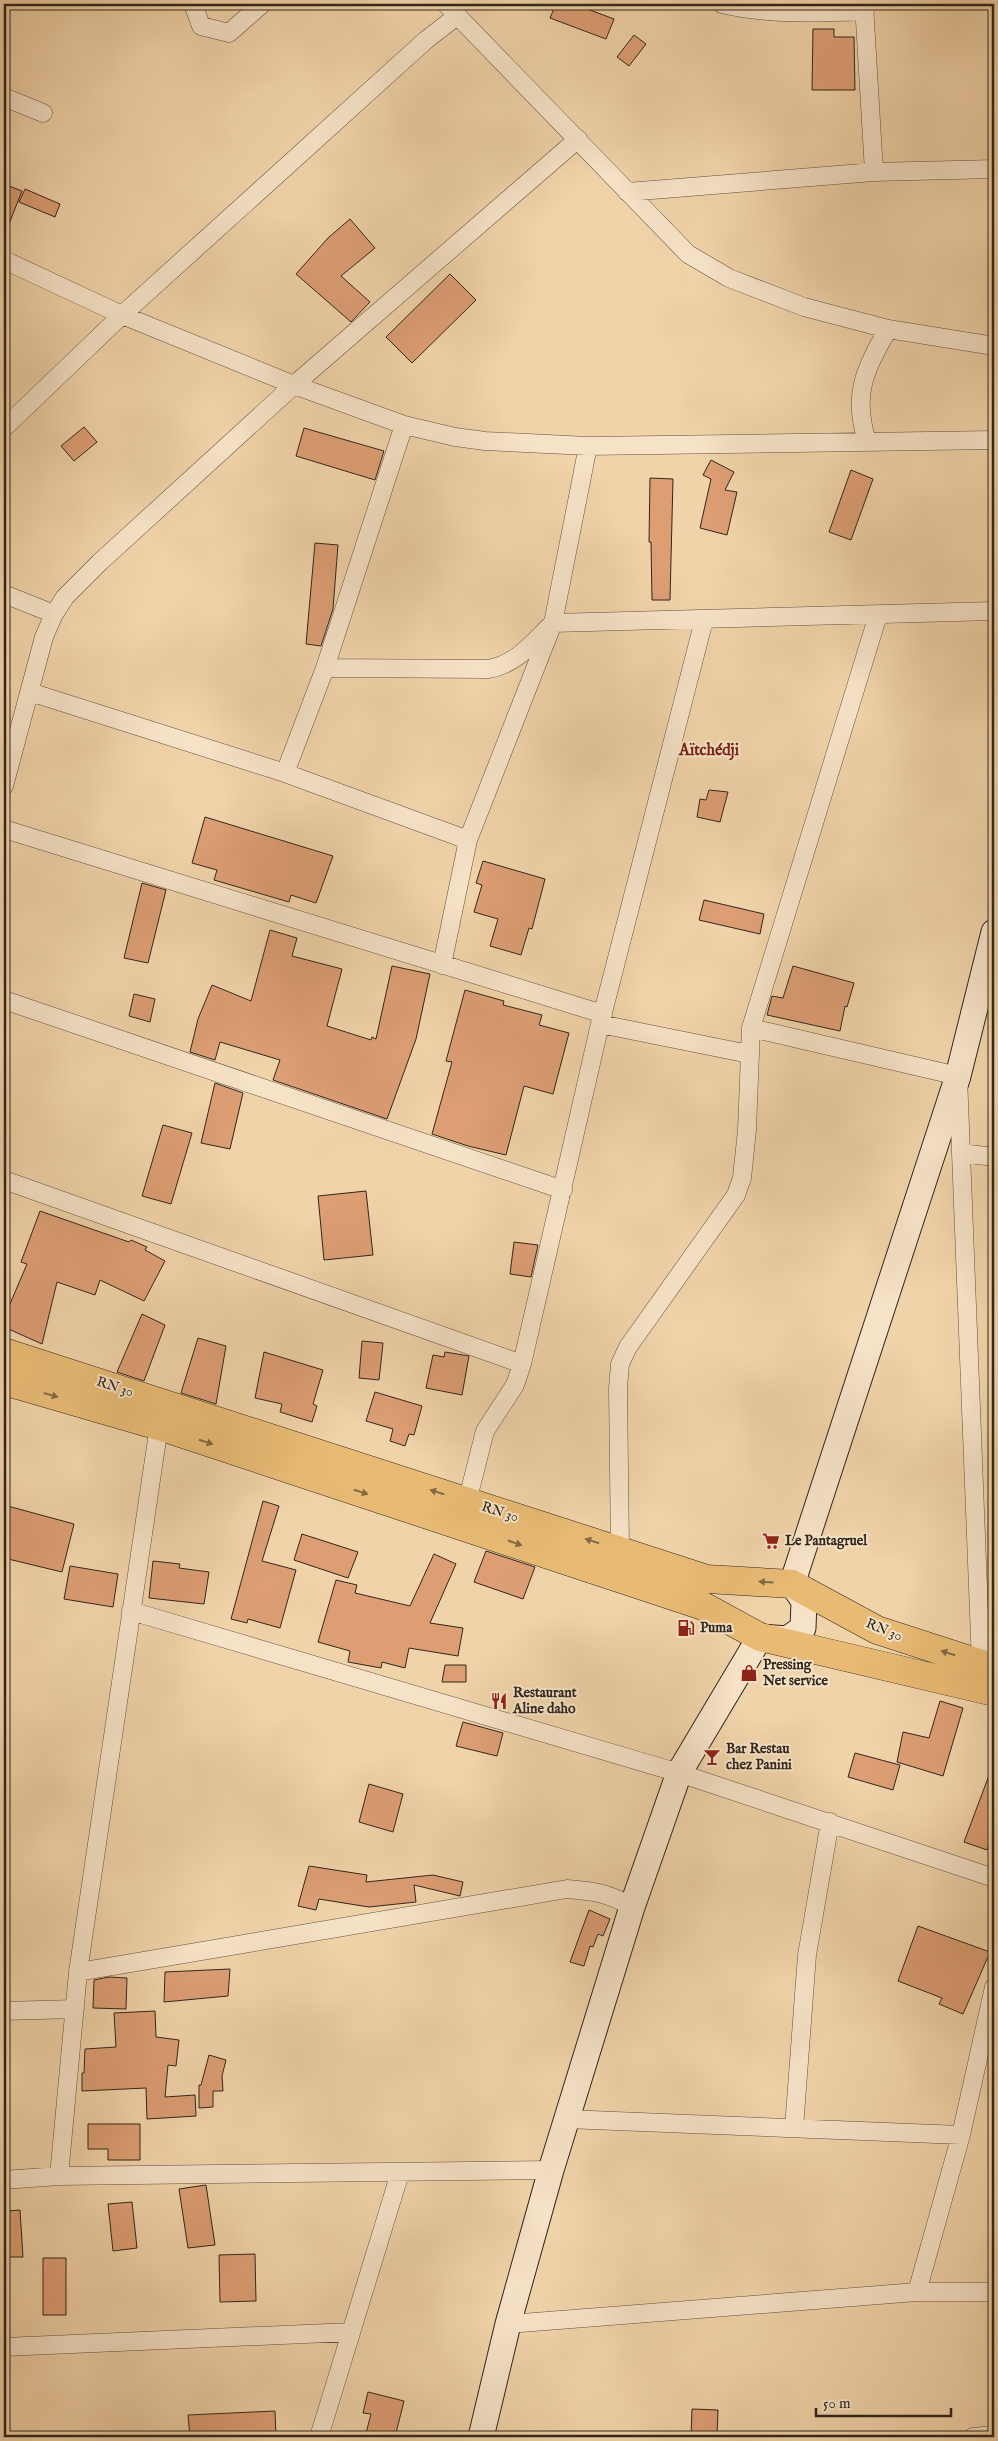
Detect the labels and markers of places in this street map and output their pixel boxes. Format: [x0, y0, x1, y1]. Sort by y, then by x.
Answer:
supermarket icon: Le Pantagruel [761, 1531, 781, 1551]
place label: Le Pantagruel [785, 1532, 868, 1550]
fuel station icon: Puma [676, 1618, 696, 1638]
place label: Puma [700, 1619, 733, 1637]
place label: Pressing Net service [762, 1656, 828, 1690]
shop icon: Pressing Net service [739, 1663, 759, 1683]
place label: Restaurant Aline daho [512, 1684, 577, 1718]
restaurant icon: Restaurant Aline daho [489, 1691, 509, 1711]
place label: Bar Restau chez Panini [726, 1740, 792, 1774]
bar icon: Bar Restau chez Panini [702, 1747, 722, 1767]

